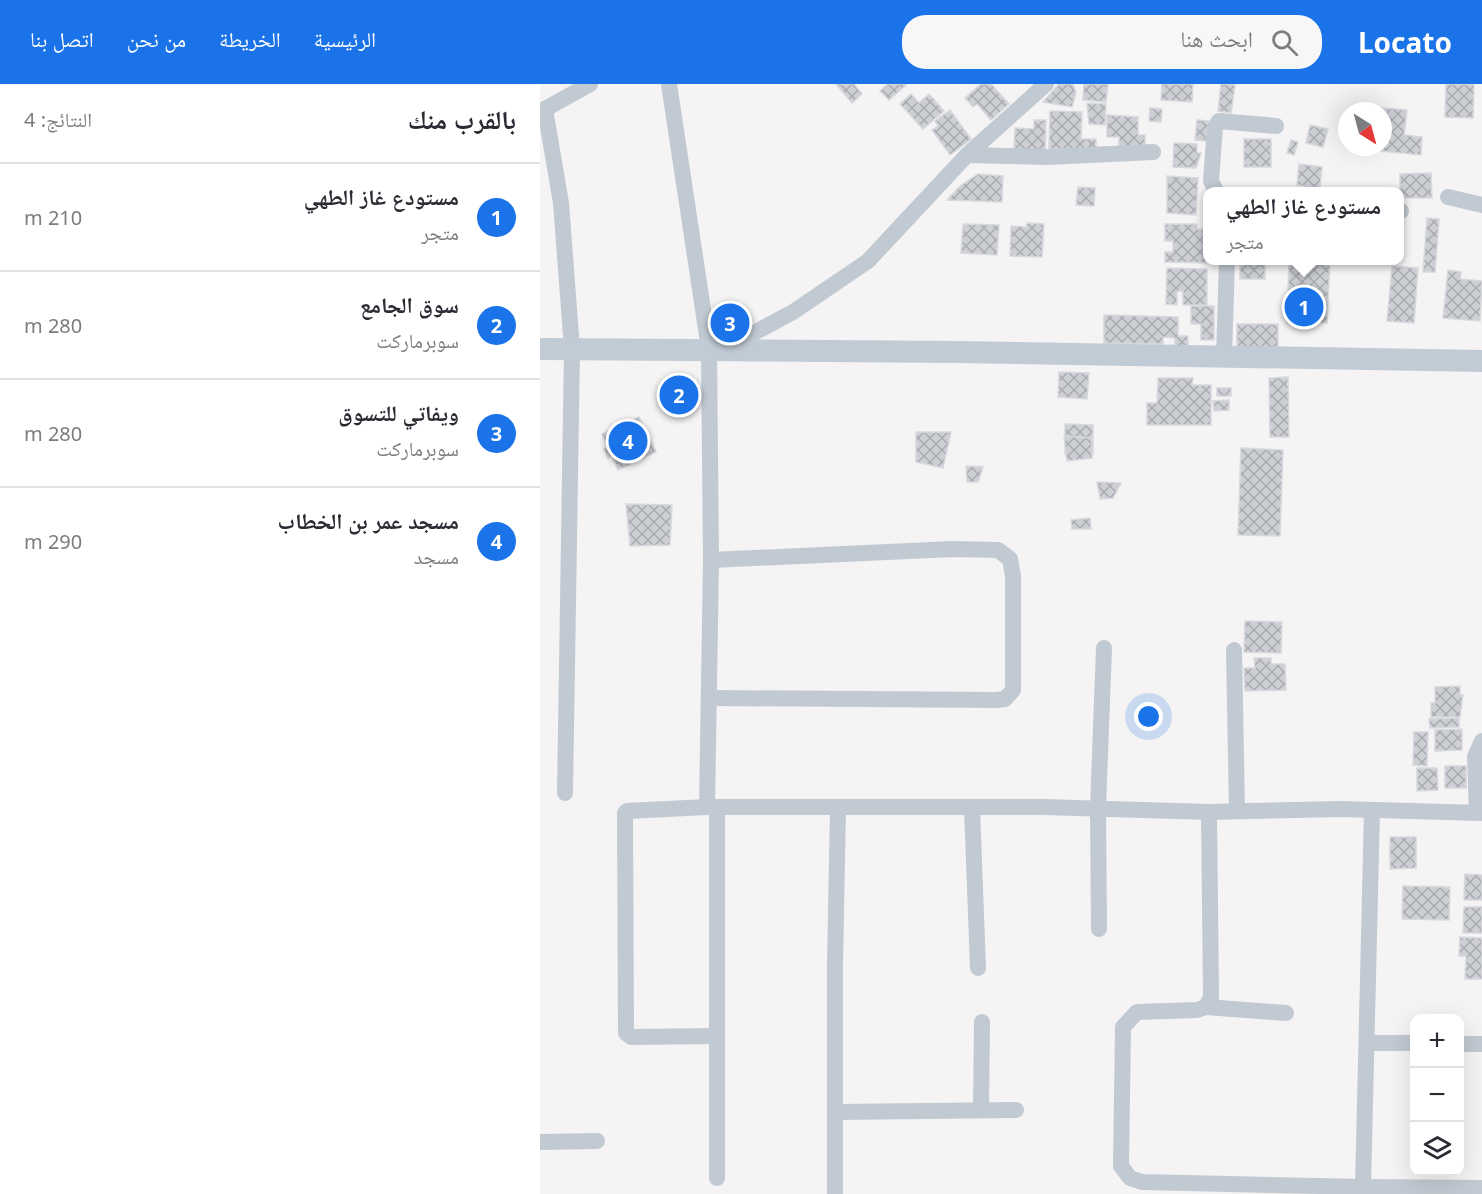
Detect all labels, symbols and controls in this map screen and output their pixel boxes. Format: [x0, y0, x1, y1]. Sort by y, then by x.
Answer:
search box [902, 15, 1322, 69]
text: ابحث هنا [1180, 23, 1253, 53]
text: Locato [1358, 23, 1452, 61]
text: اتصل بنا [30, 25, 94, 53]
text: من نحن [127, 25, 186, 53]
text: الخريطة [219, 25, 281, 53]
text: الرئيسية [314, 25, 376, 53]
icon: search [1268, 26, 1301, 59]
text: بالقرب منك [408, 101, 516, 137]
north arrow [1338, 102, 1392, 156]
text: النتائج: 4 [24, 106, 92, 133]
text: مستودع غاز الطهي [304, 181, 459, 211]
popup [1203, 187, 1404, 265]
text: مستودع غاز الطهي [1226, 190, 1381, 220]
text: 210 m [24, 204, 82, 231]
text: 1 [491, 204, 502, 231]
text: متجر [421, 219, 459, 246]
text: متجر [1226, 228, 1264, 255]
pin: 1 [1284, 284, 1323, 330]
text: سوق الجامع [360, 289, 459, 319]
pin: 3 [710, 300, 750, 346]
text: 280 m [24, 312, 82, 339]
text: 2 [491, 312, 502, 339]
text: سوبرماركت [376, 327, 459, 354]
pin: 2 [660, 372, 698, 418]
text: ويفاتي للتسوق [338, 397, 459, 427]
pin: 4 [608, 418, 647, 464]
text: 280 m [24, 420, 82, 447]
text: 3 [491, 420, 502, 447]
text: سوبرماركت [376, 435, 459, 462]
text: مسجد عمر بن الخطاب [278, 505, 459, 535]
text: 290 m [24, 528, 82, 555]
text: 4 [491, 528, 502, 555]
text: مسجد [414, 543, 459, 570]
your location [1134, 702, 1163, 731]
map controls [1410, 1014, 1464, 1176]
button: + [1410, 1014, 1464, 1068]
button: − [1410, 1068, 1464, 1122]
button: layers [1410, 1122, 1464, 1176]

